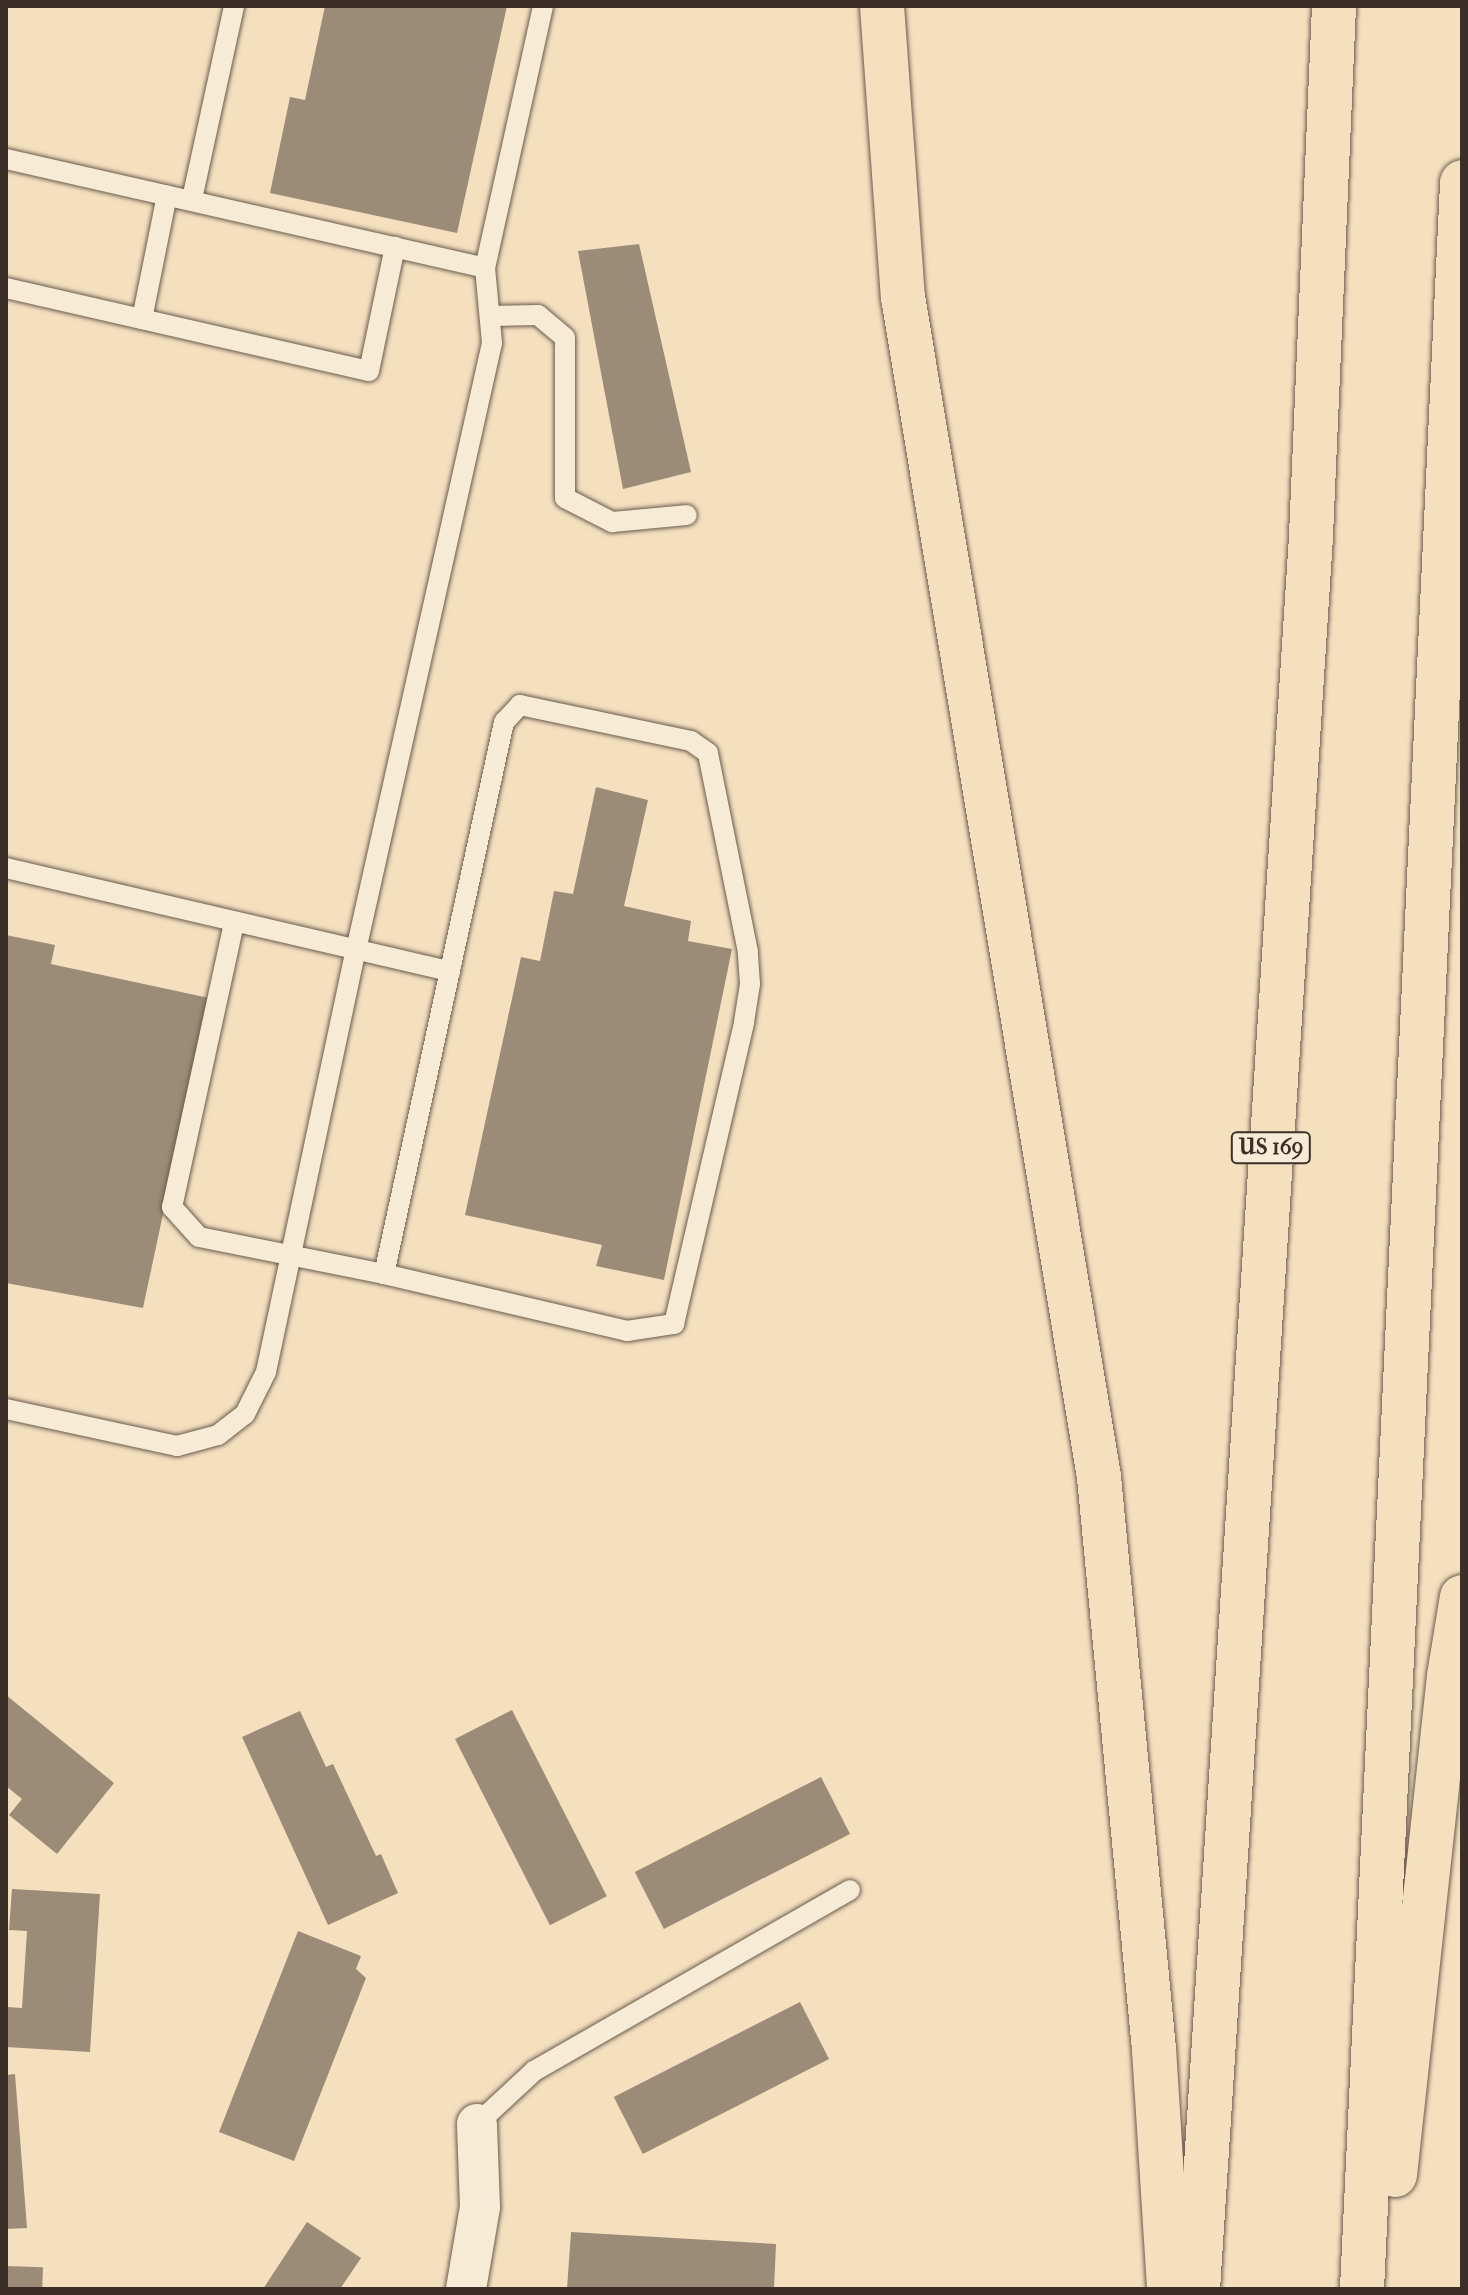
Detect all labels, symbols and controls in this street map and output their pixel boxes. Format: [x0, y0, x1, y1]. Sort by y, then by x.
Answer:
road number: US 169 [1229, 1130, 1313, 1166]

